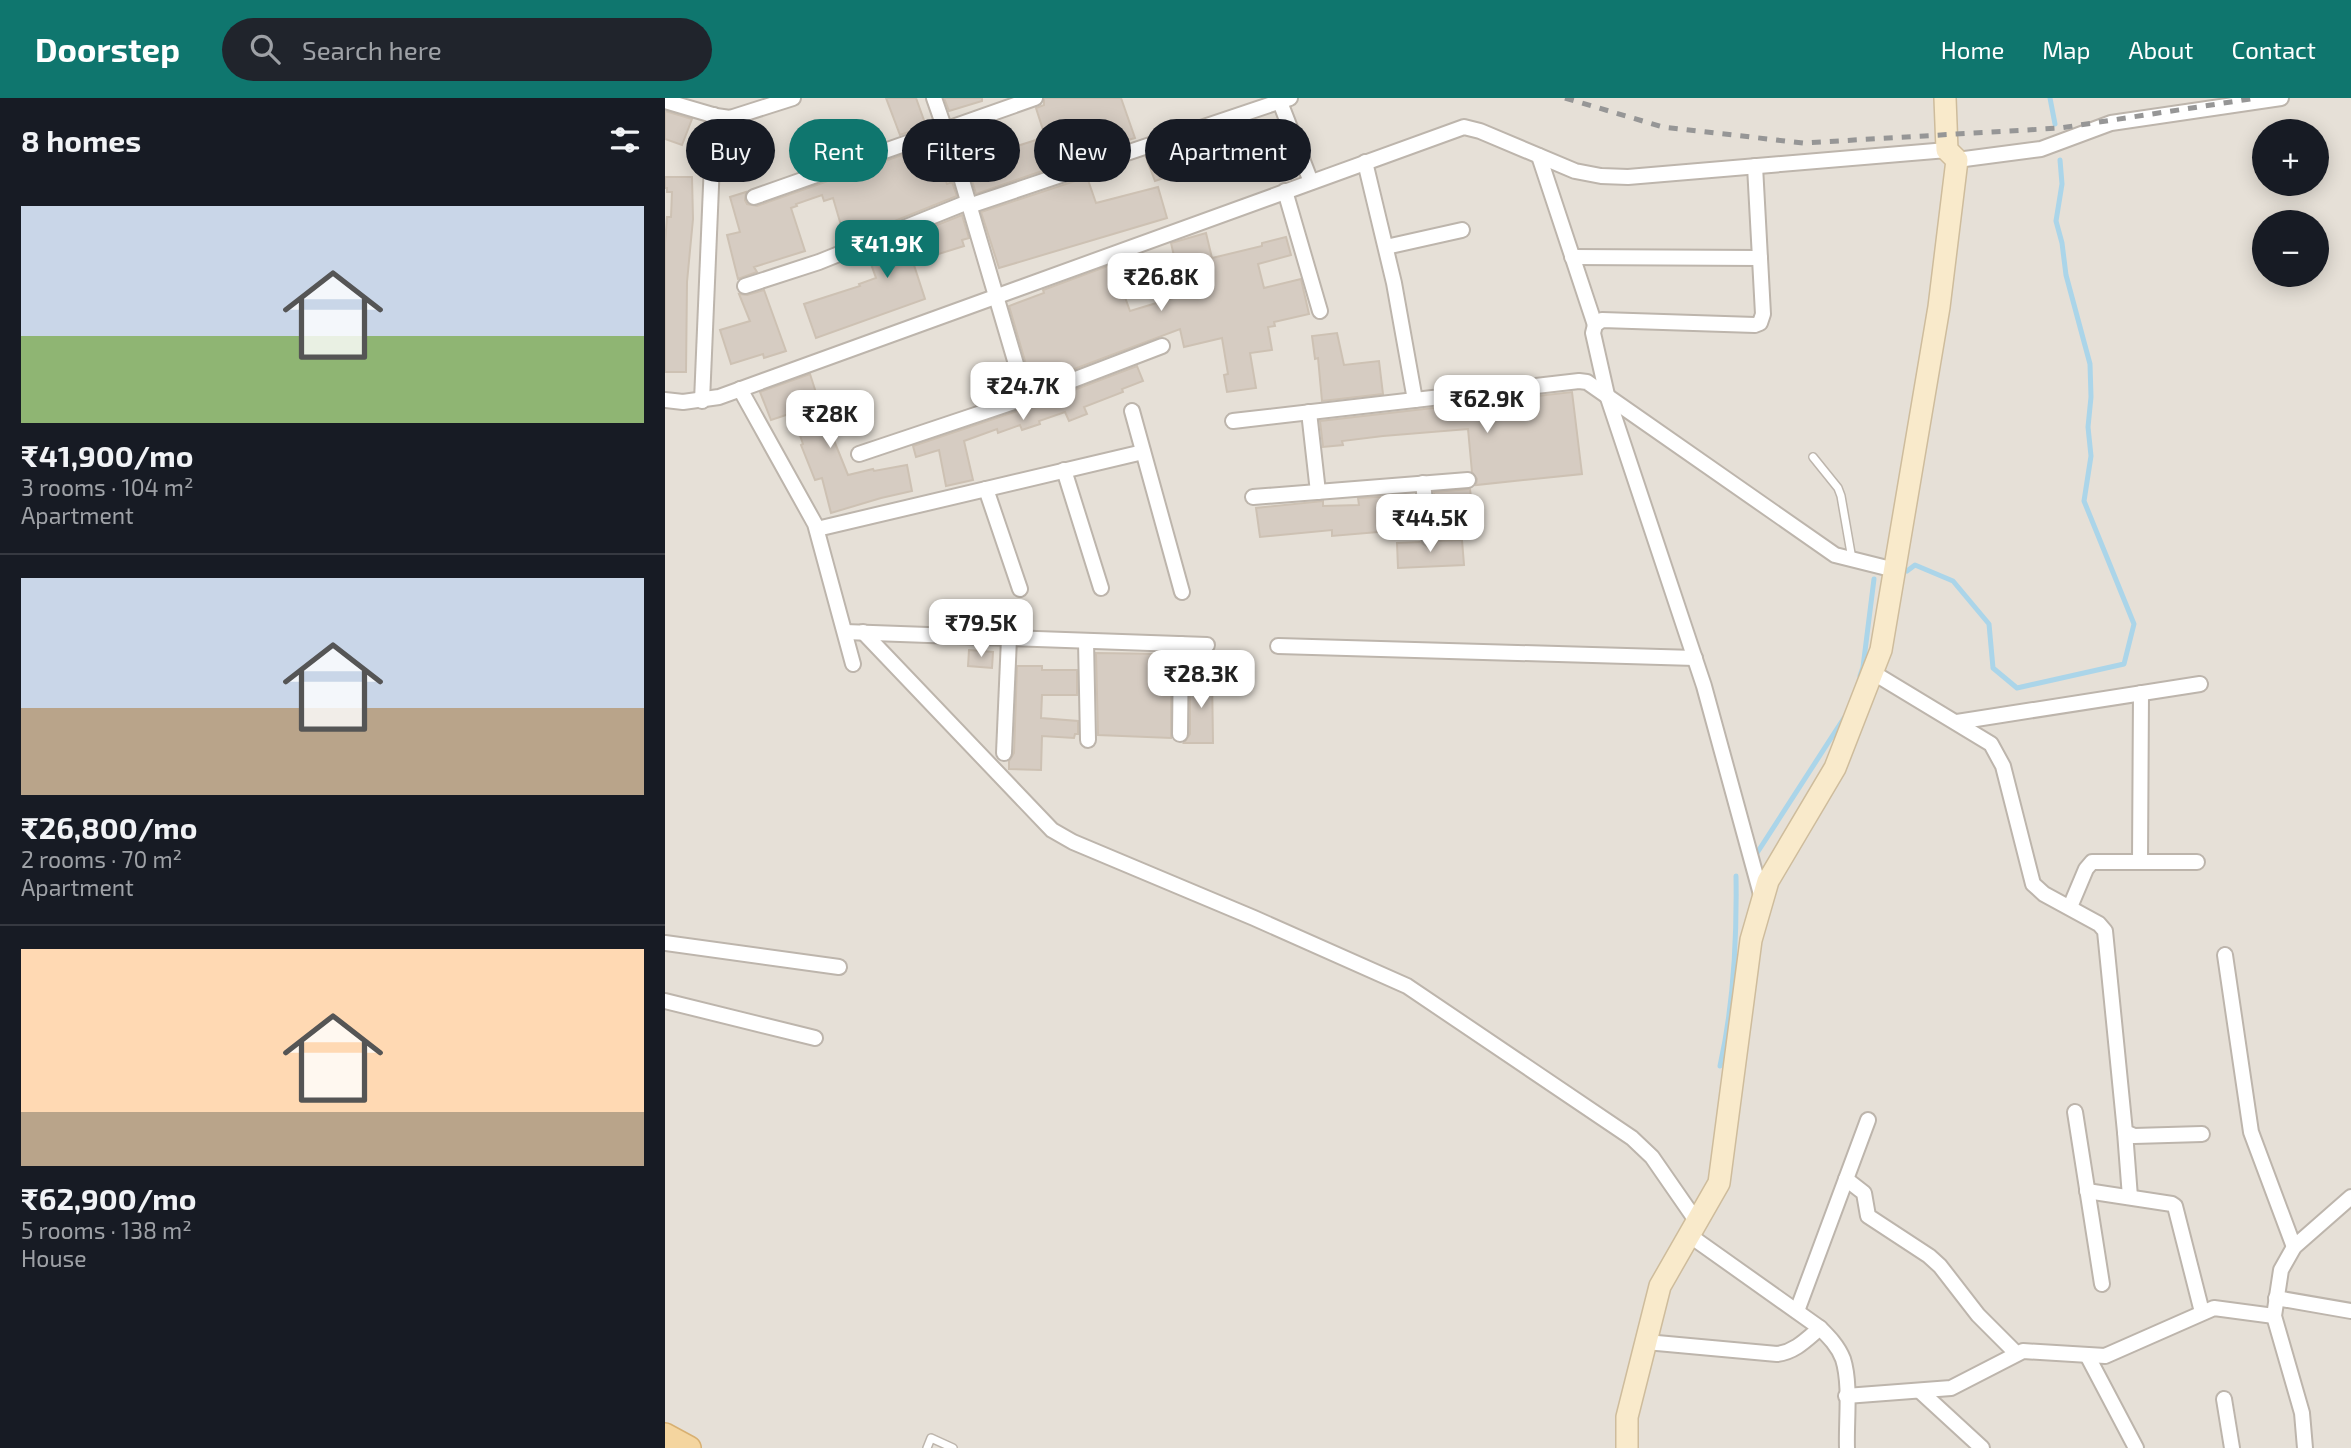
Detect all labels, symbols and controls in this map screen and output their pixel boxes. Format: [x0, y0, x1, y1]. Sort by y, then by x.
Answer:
search box [222, 18, 712, 81]
text: Doorstep [35, 29, 180, 69]
icon: search [246, 30, 284, 68]
text: Search here [302, 34, 442, 65]
text: Home [1941, 35, 2004, 64]
text: Map [2042, 35, 2090, 64]
text: About [2128, 35, 2194, 64]
text: Contact [2232, 35, 2316, 64]
chip: Buy [686, 119, 775, 182]
chip: Rent [789, 119, 888, 182]
chip: Filters [902, 119, 1020, 182]
chip: New [1034, 119, 1131, 182]
chip: Apartment [1145, 119, 1311, 182]
map controls [2252, 119, 2329, 287]
button: + [2252, 119, 2329, 196]
icon: filters [606, 121, 644, 159]
text: 8 homes [21, 122, 141, 158]
button: − [2252, 210, 2329, 287]
pin: ₹41.9K [830, 220, 944, 280]
text: ₹41.9K [851, 229, 923, 257]
icon: home [270, 252, 396, 378]
pin: ₹26.8K [1104, 254, 1218, 313]
text: ₹26.8K [1123, 262, 1199, 290]
pin: ₹24.7K [966, 362, 1080, 422]
text: ₹24.7K [986, 371, 1060, 399]
pin: ₹62.9K [1430, 376, 1544, 435]
text: ₹62.9K [1450, 384, 1524, 412]
pin: ₹28K [789, 390, 871, 450]
text: ₹28K [802, 399, 858, 427]
text: ₹41,900/mo [21, 437, 193, 473]
text: 3 rooms · 104 m² [21, 473, 193, 501]
pin: ₹44.5K [1373, 494, 1487, 554]
text: Apartment [21, 501, 134, 529]
text: ₹44.5K [1392, 503, 1468, 531]
pin: ₹79.5K [924, 600, 1038, 659]
text: ₹79.5K [945, 608, 1017, 636]
icon: home [270, 624, 396, 750]
pin: ₹28.3K [1144, 650, 1258, 710]
text: ₹28.3K [1164, 659, 1238, 687]
text: ₹26,800/mo [21, 809, 197, 845]
text: 2 rooms · 70 m² [21, 845, 182, 873]
text: Apartment [21, 873, 134, 901]
icon: home [270, 995, 396, 1121]
text: ₹62,900/mo [21, 1180, 196, 1216]
text: 5 rooms · 138 m² [21, 1216, 192, 1244]
text: House [21, 1244, 87, 1272]

